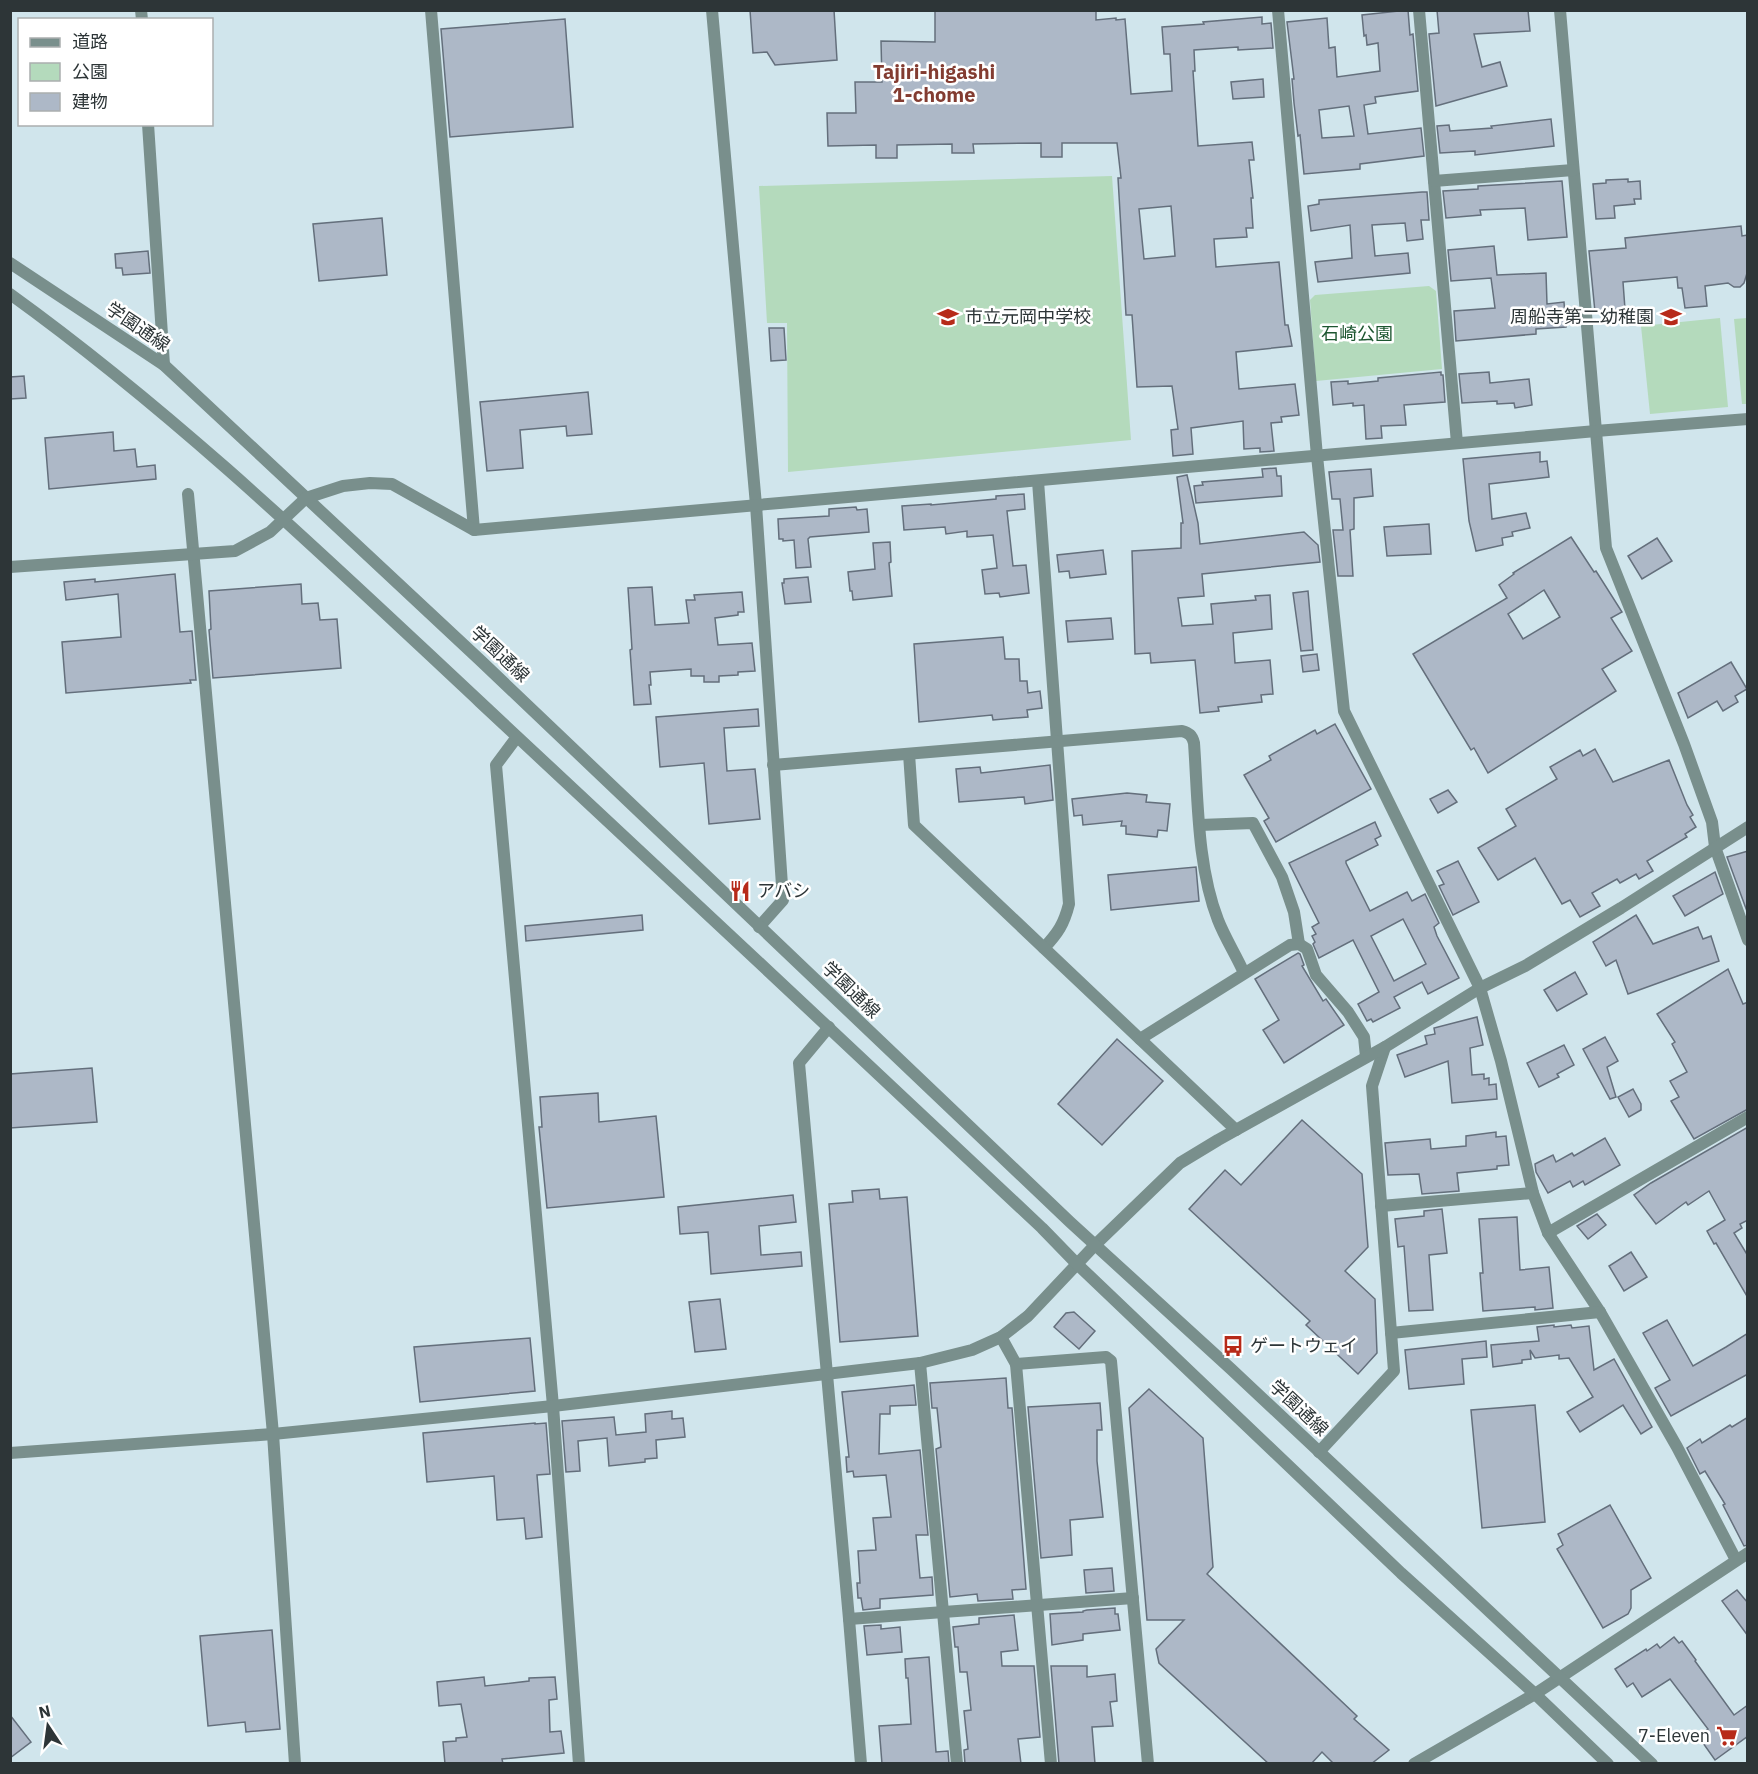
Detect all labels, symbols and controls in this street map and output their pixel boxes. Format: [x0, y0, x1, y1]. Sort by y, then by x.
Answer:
legend [18, 18, 213, 126]
text: 道路 [72, 30, 108, 53]
district label: Tajiri-higashi 1-chome [873, 58, 995, 108]
text: 公園 [72, 60, 108, 83]
text: 建物 [72, 90, 108, 113]
street label: 学園通線 [102, 297, 175, 356]
school or university icon: 市立元岡中学校 [936, 305, 960, 329]
place label: 市立元岡中学校 [965, 305, 1091, 328]
place label: 周船寺第二幼稚園 [1510, 305, 1654, 328]
school or university icon: 周船寺第二幼稚園 [1659, 305, 1683, 329]
park label: 石崎公園 [1321, 322, 1393, 345]
street label: 学園通線 [466, 621, 535, 687]
restaurant icon: アバシ [728, 879, 752, 903]
place label: アバシ [757, 879, 810, 902]
street label: 学園通線 [817, 956, 885, 1023]
bus stop icon: ゲートウェイ [1221, 1334, 1245, 1358]
place label: ゲートウェイ [1250, 1334, 1358, 1357]
street label: 学園通線 [1265, 1375, 1334, 1441]
north arrow [18, 1696, 78, 1756]
text: N [37, 1700, 53, 1722]
place label: 7-Eleven [1638, 1724, 1710, 1747]
supermarket icon: 7-Eleven [1715, 1724, 1739, 1748]

